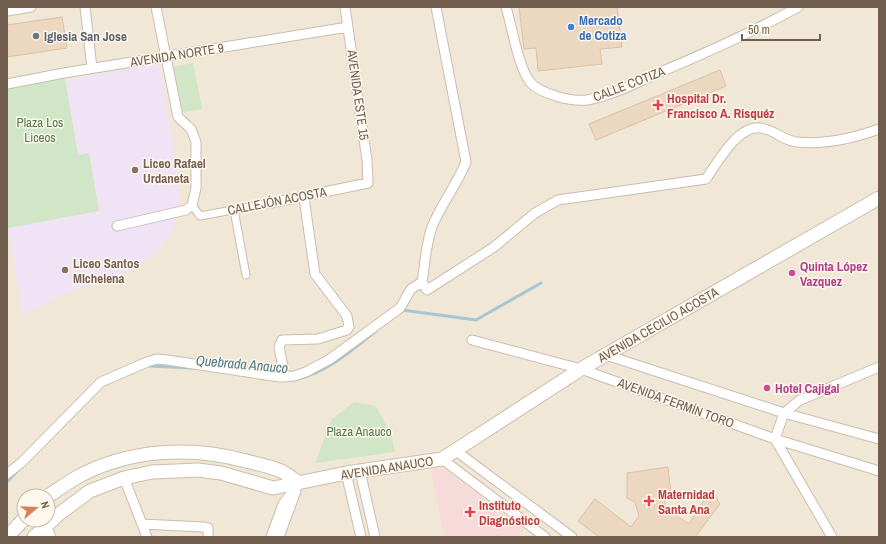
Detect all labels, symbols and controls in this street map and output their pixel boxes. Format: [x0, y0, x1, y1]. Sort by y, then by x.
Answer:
place label: Mercado de Cotiza [579, 12, 626, 44]
scale bar [742, 16, 820, 42]
marker: Mercado de Cotiza [566, 22, 576, 32]
text: 50 m [748, 22, 770, 38]
place label: Iglesia San Jose [44, 28, 127, 45]
marker: Iglesia San Jose [31, 31, 41, 41]
street label: AVENIDA NORTE 9 [128, 39, 225, 71]
street label: AVENIDA ESTE 15 [343, 48, 373, 141]
street label: CALLE COTIZA [591, 62, 668, 106]
place label: Hospital Dr. Francisco A. Risquéz [667, 90, 775, 122]
marker: Hospital Dr. Francisco A. Risquéz [652, 99, 664, 111]
park label: Plaza Los Liceos [17, 114, 63, 146]
place label: Liceo Rafael Urdaneta [143, 155, 206, 187]
marker: Liceo Rafael Urdaneta [130, 165, 140, 175]
street label: CALLEJÓN ACOSTA [226, 183, 329, 219]
place label: Liceo Santos MIchelena [73, 255, 139, 287]
place label: Quinta López Vazquez [800, 258, 868, 290]
marker: Liceo Santos MIchelena [60, 265, 70, 275]
marker: Quinta López Vazquez [787, 268, 797, 278]
street label: AVENIDA CECILIO ACOSTA [594, 283, 722, 367]
water label: Quebrada Anauco [195, 351, 289, 377]
street label: AVENIDA FERMÍN TORO [615, 374, 737, 432]
place label: Hotel Cajigal [775, 380, 840, 397]
marker: Hotel Cajigal [762, 383, 772, 393]
park label: Plaza Anauco [326, 423, 392, 440]
street label: AVENIDA ANAUCO [339, 452, 434, 484]
place label: Maternidad Santa Ana [658, 486, 715, 518]
north arrow [16, 488, 56, 528]
marker: Maternidad Santa Ana [643, 495, 655, 507]
place label: Instituto Diagnóstico [479, 497, 540, 529]
text: N [38, 499, 53, 510]
marker: Instituto Diagnóstico [464, 506, 476, 518]

